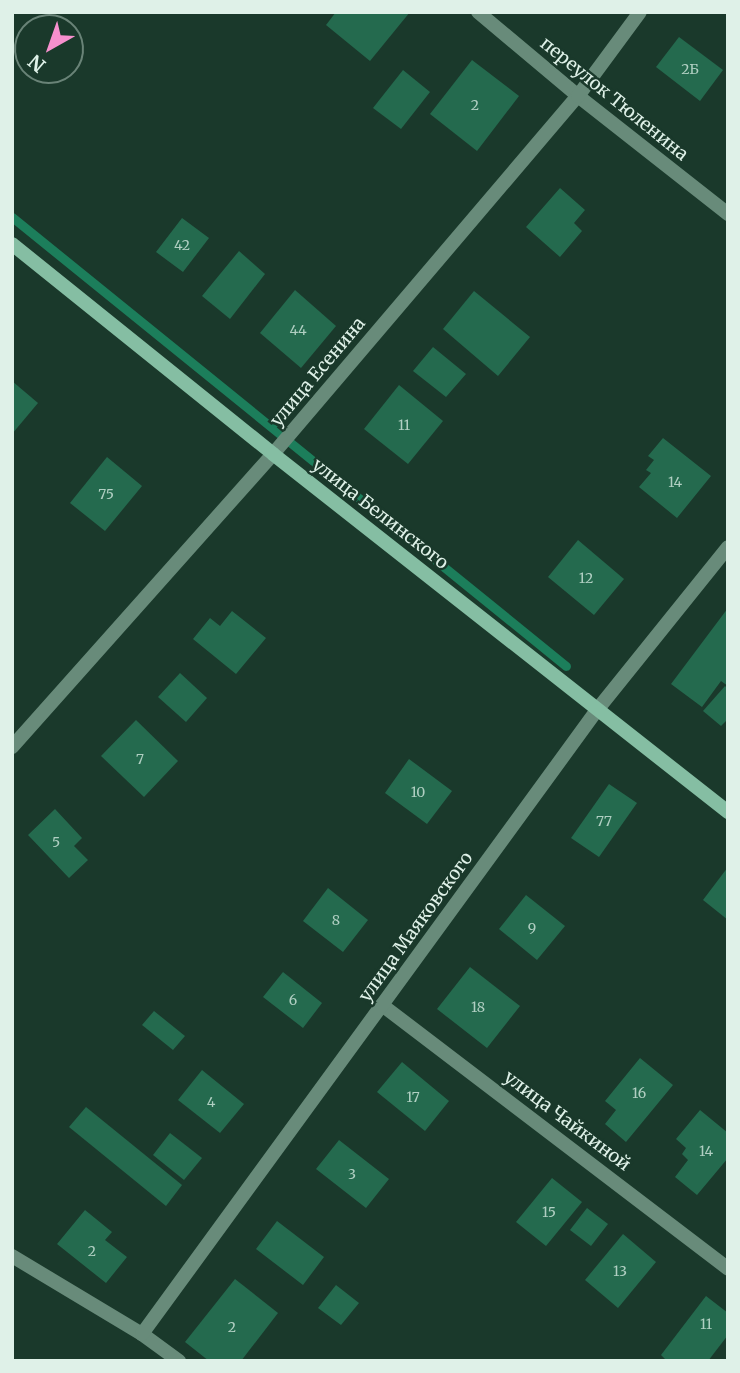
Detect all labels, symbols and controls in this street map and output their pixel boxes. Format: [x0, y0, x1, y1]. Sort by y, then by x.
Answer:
north arrow [14, 14, 84, 84]
street label: переулок Тюленина [536, 33, 692, 165]
text: N [23, 50, 50, 78]
house number: 2Б [681, 61, 699, 77]
house number: 2 [471, 97, 479, 113]
house number: 42 [174, 237, 190, 253]
street label: улица Есенина [266, 313, 370, 431]
house number: 44 [289, 322, 307, 338]
house number: 11 [398, 417, 410, 433]
street label: улица Белинского [308, 454, 452, 574]
house number: 14 [668, 474, 682, 490]
house number: 75 [98, 486, 114, 502]
house number: 12 [579, 570, 593, 586]
house number: 7 [136, 751, 144, 767]
house number: 10 [411, 784, 425, 800]
house number: 77 [596, 813, 612, 829]
house number: 5 [52, 834, 60, 850]
street label: улица Маяковского [354, 848, 478, 1006]
house number: 8 [332, 912, 340, 928]
house number: 9 [528, 920, 536, 936]
house number: 6 [289, 992, 297, 1008]
house number: 18 [471, 999, 485, 1015]
street label: улица Чайкиной [499, 1066, 635, 1176]
house number: 16 [632, 1085, 646, 1101]
house number: 17 [406, 1089, 420, 1105]
house number: 4 [207, 1094, 215, 1110]
house number: 14 [699, 1143, 713, 1159]
house number: 3 [348, 1166, 356, 1182]
house number: 15 [542, 1204, 556, 1220]
house number: 2 [88, 1243, 96, 1259]
house number: 13 [613, 1263, 627, 1279]
house number: 11 [700, 1316, 712, 1332]
house number: 2 [228, 1319, 236, 1335]

